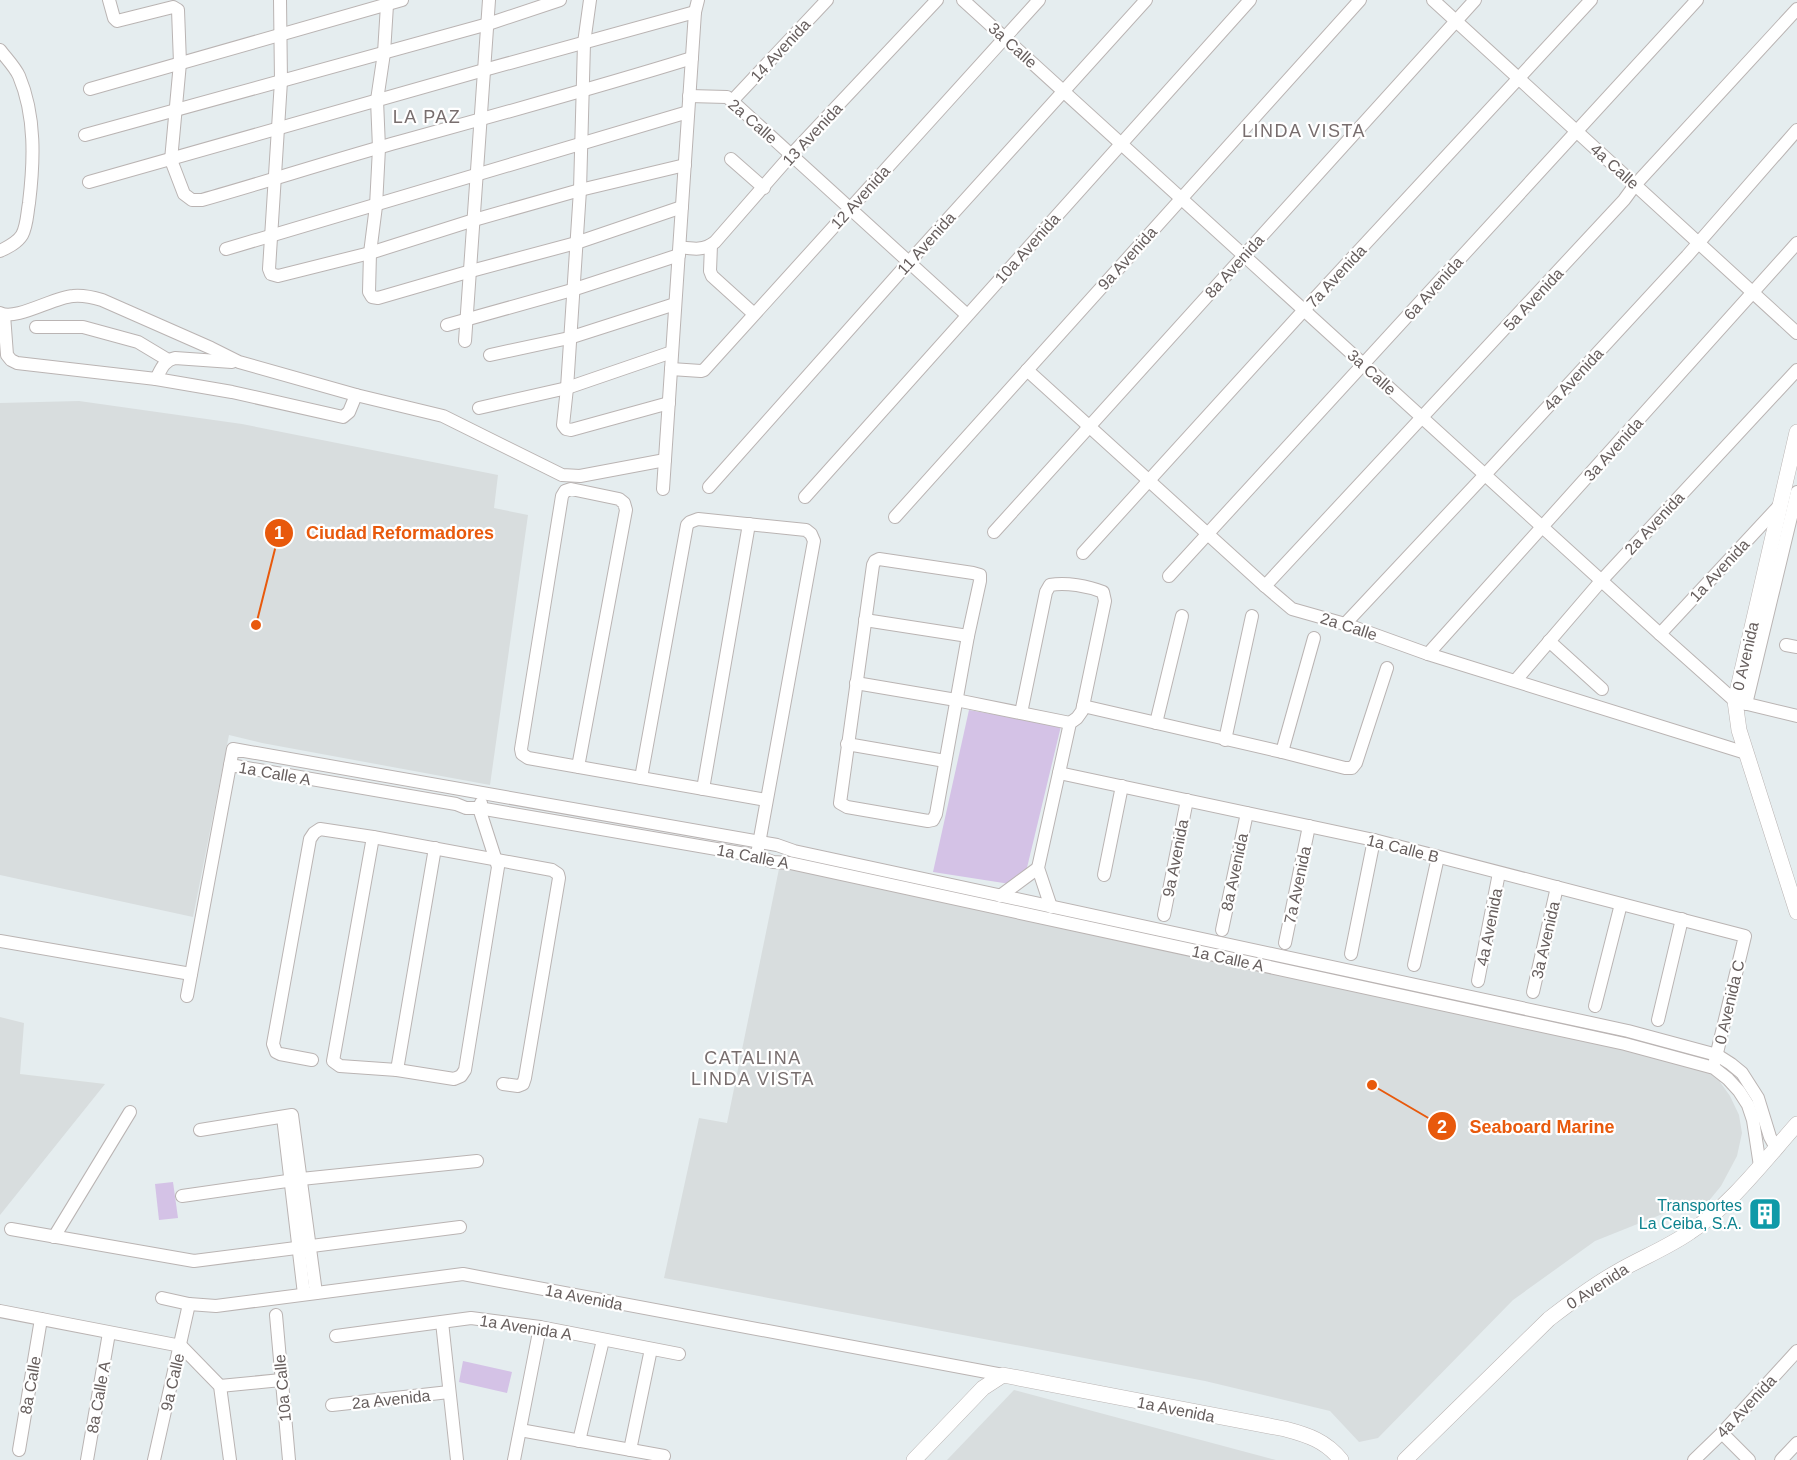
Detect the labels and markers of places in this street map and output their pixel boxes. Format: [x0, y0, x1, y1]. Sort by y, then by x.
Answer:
callout: Ciudad Reformadores [264, 515, 506, 551]
callout: Seaboard Marine [1427, 1108, 1626, 1144]
building icon: Transportes La Ceiba, S.A. [1747, 1196, 1783, 1232]
place label: Transportes La Ceiba, S.A. [1639, 1197, 1742, 1232]

